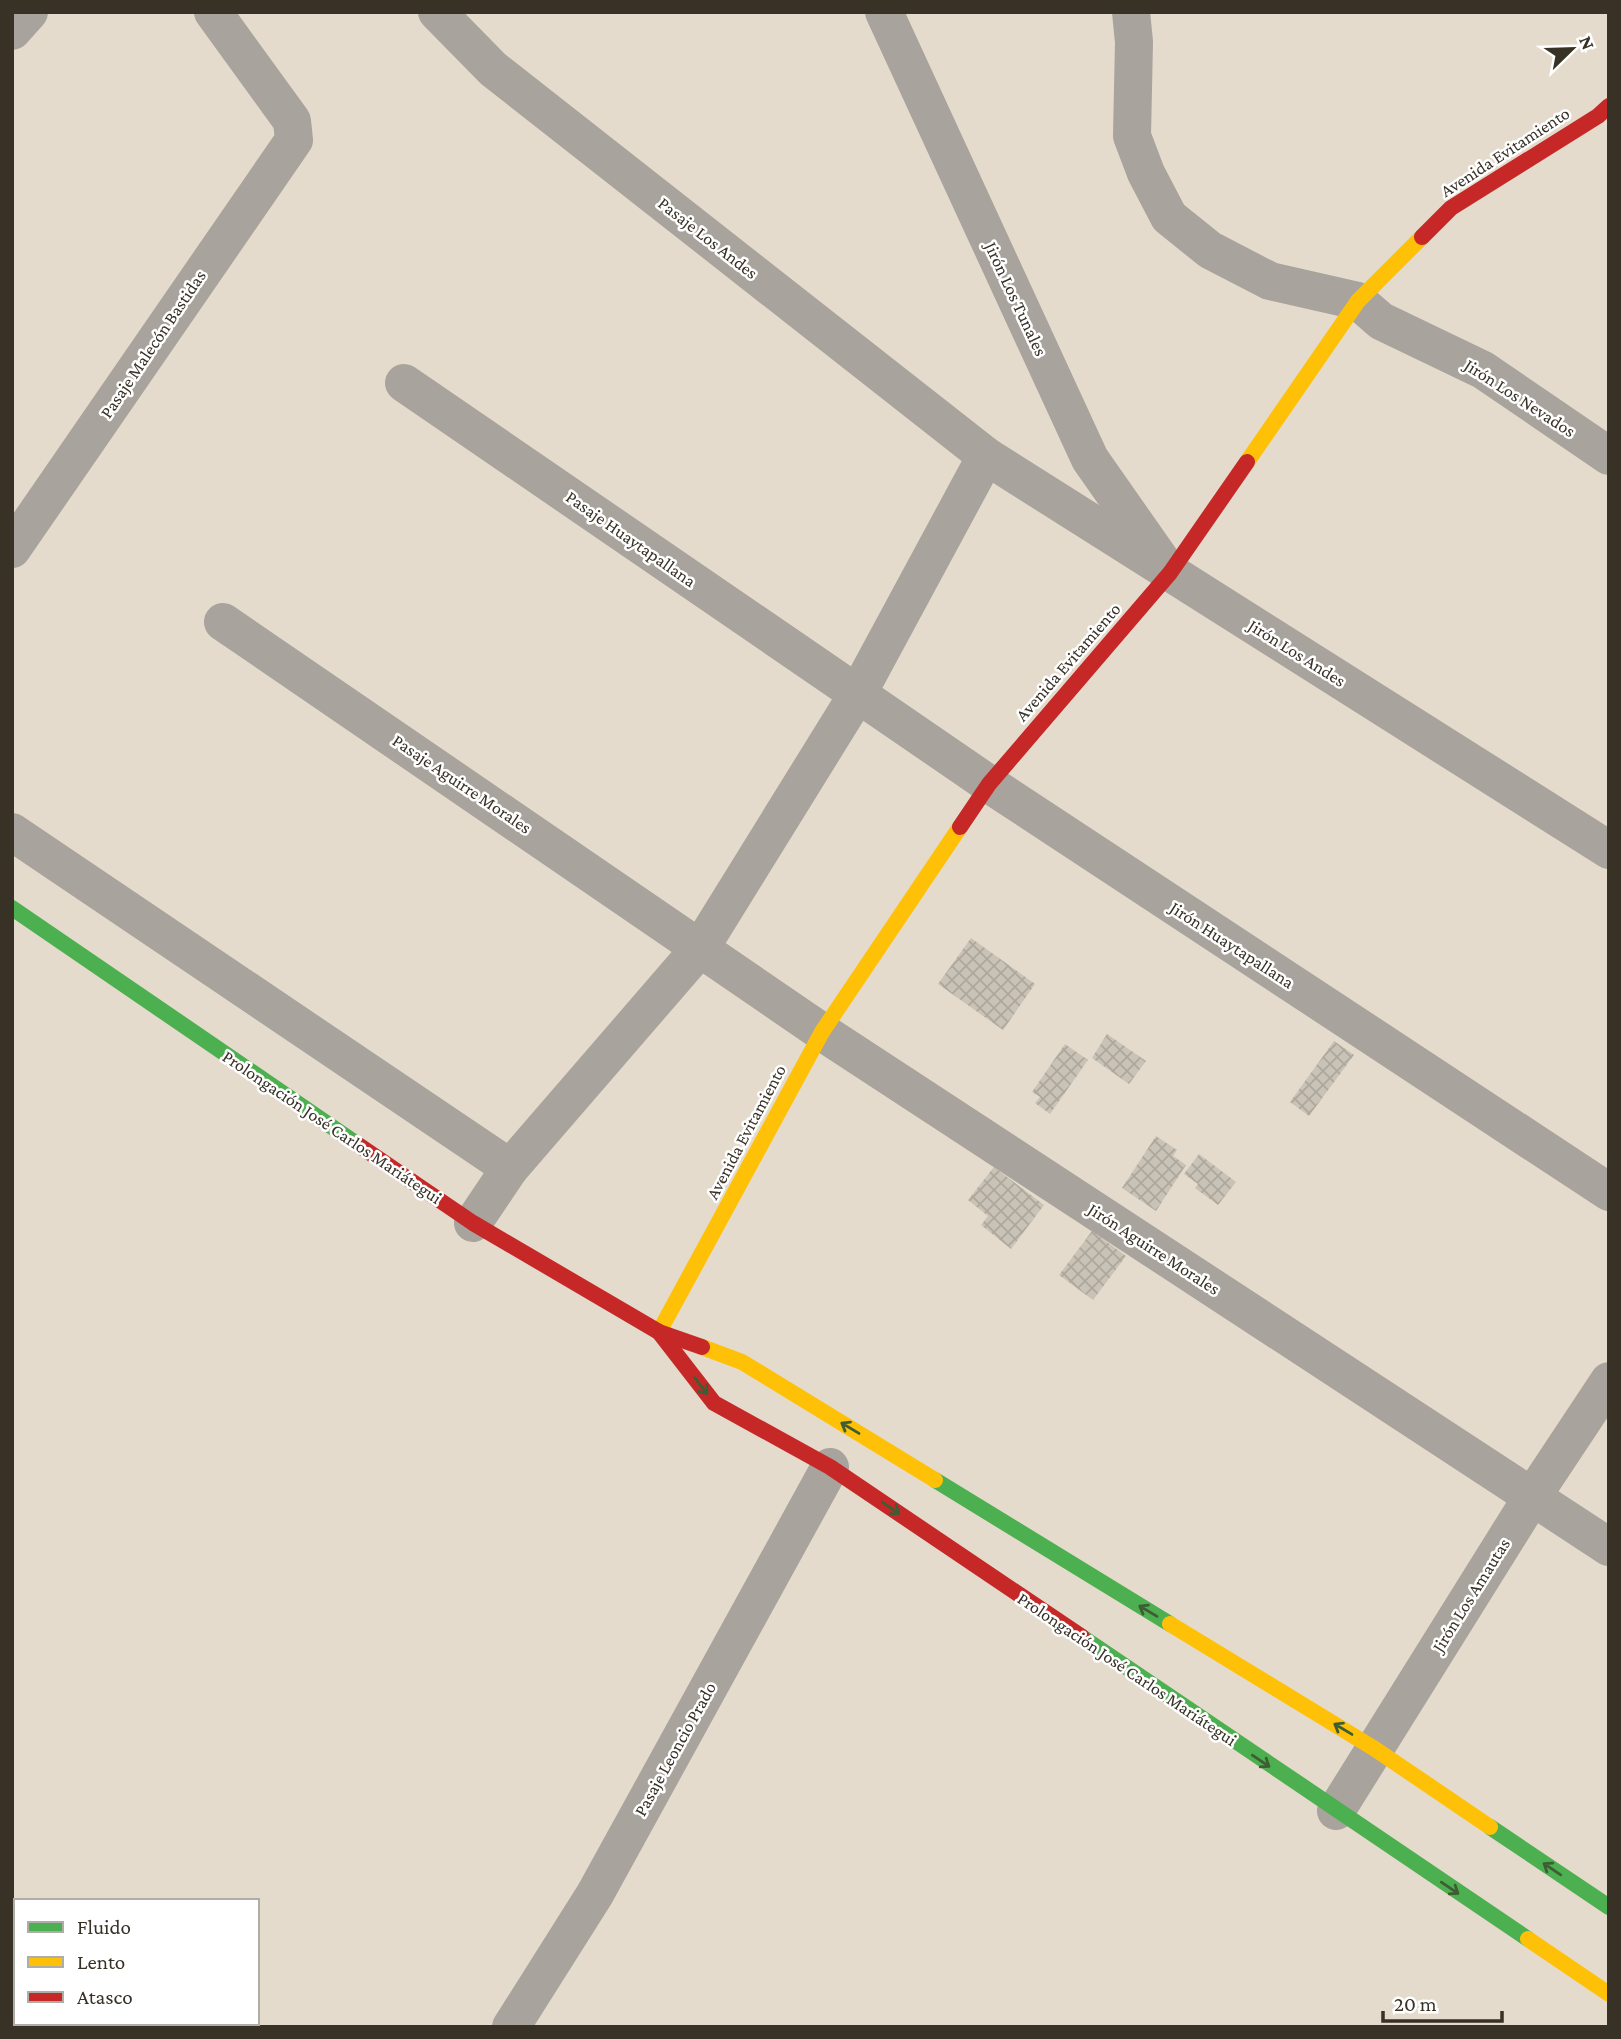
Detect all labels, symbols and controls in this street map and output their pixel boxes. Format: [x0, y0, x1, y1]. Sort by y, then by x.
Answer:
north arrow [1537, 14, 1607, 84]
text: N [1575, 32, 1599, 53]
street label: Avenida Evitamiento [1437, 103, 1573, 201]
street label: Pasaje Los Andes [654, 193, 762, 284]
street label: Jirón Los Tunales [980, 237, 1051, 359]
street label: Pasaje Malecón Bastidas [96, 266, 211, 422]
street label: Jirón Los Nevados [1459, 354, 1579, 441]
street label: Pasaje Huaytapallana [562, 487, 700, 592]
street label: Avenida Evitamiento [1011, 599, 1125, 725]
street label: Jirón Los Andes [1243, 614, 1349, 691]
street label: Pasaje Aguirre Morales [388, 730, 535, 839]
street label: Jirón Huaytapallana [1165, 896, 1298, 993]
street label: Prolongación José Carlos Mariátegui [219, 1046, 445, 1208]
street label: Avenida Evitamiento [702, 1061, 790, 1203]
street label: Jirón Aguirre Morales [1083, 1198, 1224, 1299]
one-way arrow [693, 1377, 708, 1395]
one-way arrow [840, 1421, 860, 1435]
one-way arrow [881, 1501, 900, 1515]
street label: Jirón Los Amautas [1427, 1534, 1514, 1657]
street label: Prolongación José Carlos Mariátegui [1014, 1588, 1240, 1750]
one-way arrow [1139, 1603, 1159, 1617]
street label: Pasaje Leoncio Prado [630, 1679, 721, 1820]
one-way arrow [1333, 1722, 1353, 1736]
one-way arrow [1251, 1753, 1270, 1768]
one-way arrow [1543, 1862, 1562, 1876]
one-way arrow [1440, 1880, 1459, 1895]
legend [14, 1899, 259, 2025]
text: Fluido [77, 1915, 131, 1939]
text: Lento [77, 1950, 125, 1974]
scale bar [1383, 1980, 1502, 2024]
text: Atasco [77, 1985, 133, 2009]
text: 20 m [1394, 1992, 1437, 2016]

